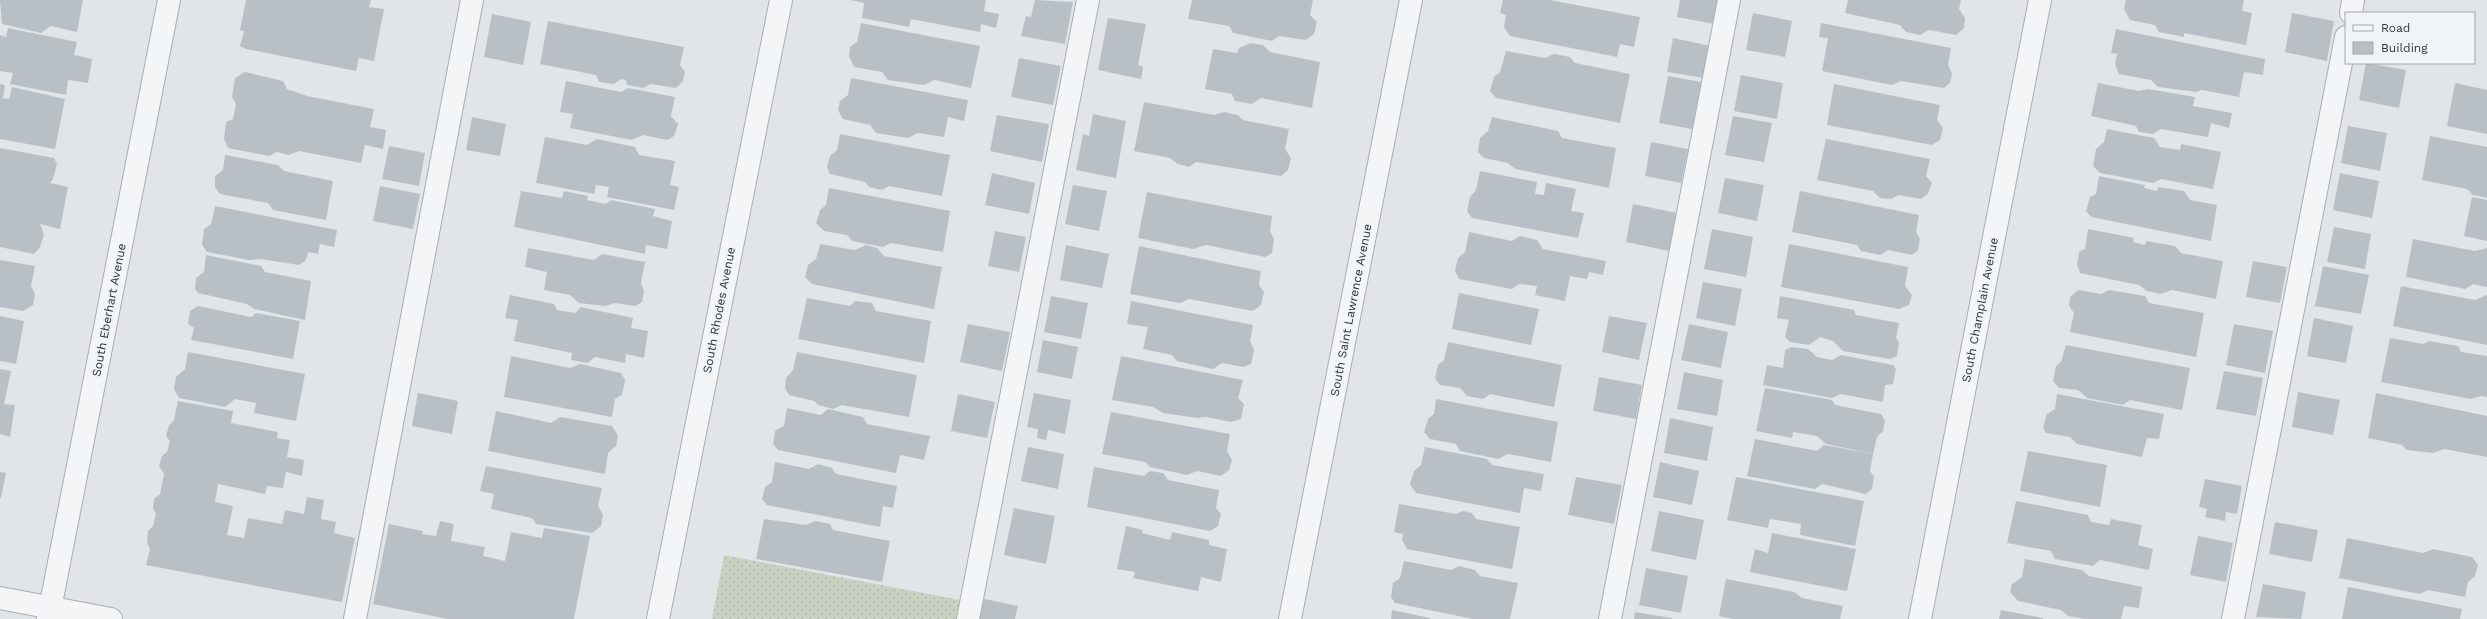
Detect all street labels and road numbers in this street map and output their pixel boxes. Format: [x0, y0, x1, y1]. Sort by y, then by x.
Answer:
street label: South Saint Lawrence Avenue [1327, 222, 1375, 397]
street label: South Champlain Avenue [1959, 236, 2001, 384]
street label: South Eberhart Avenue [89, 242, 129, 378]
street label: South Rhodes Avenue [700, 246, 738, 374]

